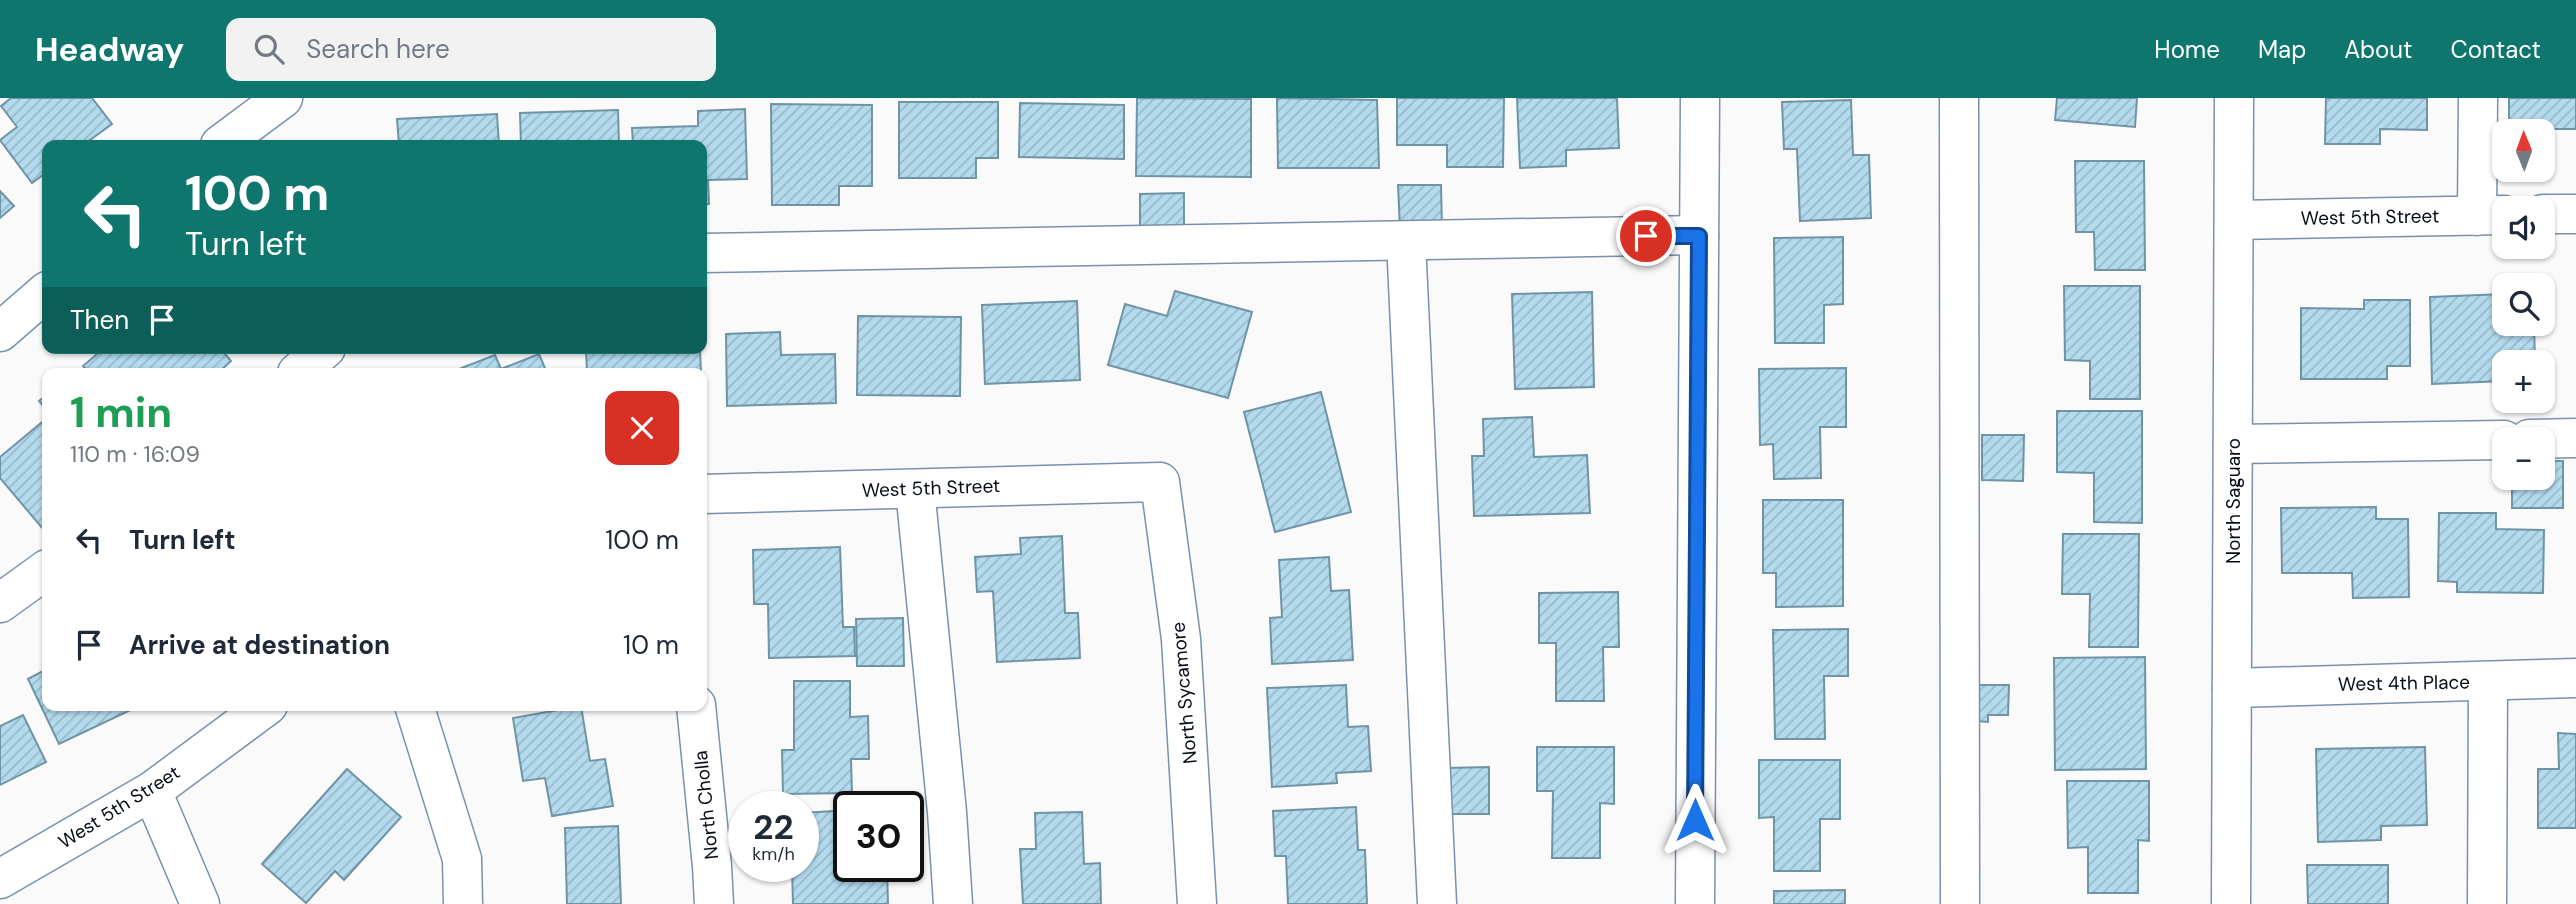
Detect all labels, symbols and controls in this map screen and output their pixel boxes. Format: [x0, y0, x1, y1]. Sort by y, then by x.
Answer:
search box [226, 18, 716, 81]
text: Headway [35, 28, 184, 71]
icon: search [250, 30, 288, 68]
text: Search here [306, 32, 450, 66]
text: Home [2154, 34, 2220, 65]
text: Map [2258, 34, 2306, 65]
text: About [2344, 34, 2413, 65]
text: Contact [2451, 34, 2541, 65]
north arrow [2492, 119, 2555, 182]
map controls [2492, 119, 2555, 490]
text: 100 m [185, 161, 329, 225]
icon: left [70, 168, 161, 259]
button: sound [2492, 196, 2555, 259]
street label: West 5th Street [2300, 203, 2440, 231]
pin [1616, 206, 1676, 266]
icon: arrive [1627, 217, 1665, 255]
text: Turn left [185, 223, 307, 265]
button: search [2492, 273, 2555, 336]
icon: arrive [143, 301, 181, 339]
text: Then [70, 303, 129, 337]
button: + [2492, 350, 2555, 413]
text: 1 min [70, 385, 172, 440]
button: close [605, 391, 679, 465]
button: − [2492, 427, 2555, 490]
street label: North Saguaro [2221, 438, 2246, 564]
text: 110 m · 16:09 [70, 439, 200, 469]
street label: West 5th Street [861, 473, 1001, 503]
icon: left [70, 521, 108, 559]
text: Turn left [129, 523, 236, 557]
text: 100 m [605, 523, 679, 557]
street label: North Sycamore [1165, 621, 1203, 765]
icon: arrive [70, 626, 108, 664]
text: Arrive at destination [129, 628, 390, 662]
text: 10 m [623, 628, 679, 662]
street label: West 4th Place [2338, 669, 2470, 697]
street label: North Cholla [688, 749, 724, 861]
street label: West 5th Street [54, 760, 184, 854]
position arrow [1658, 783, 1732, 857]
speed limit sign: 30 [833, 791, 924, 882]
text: 22 [753, 804, 794, 850]
text: km/h [752, 842, 795, 866]

